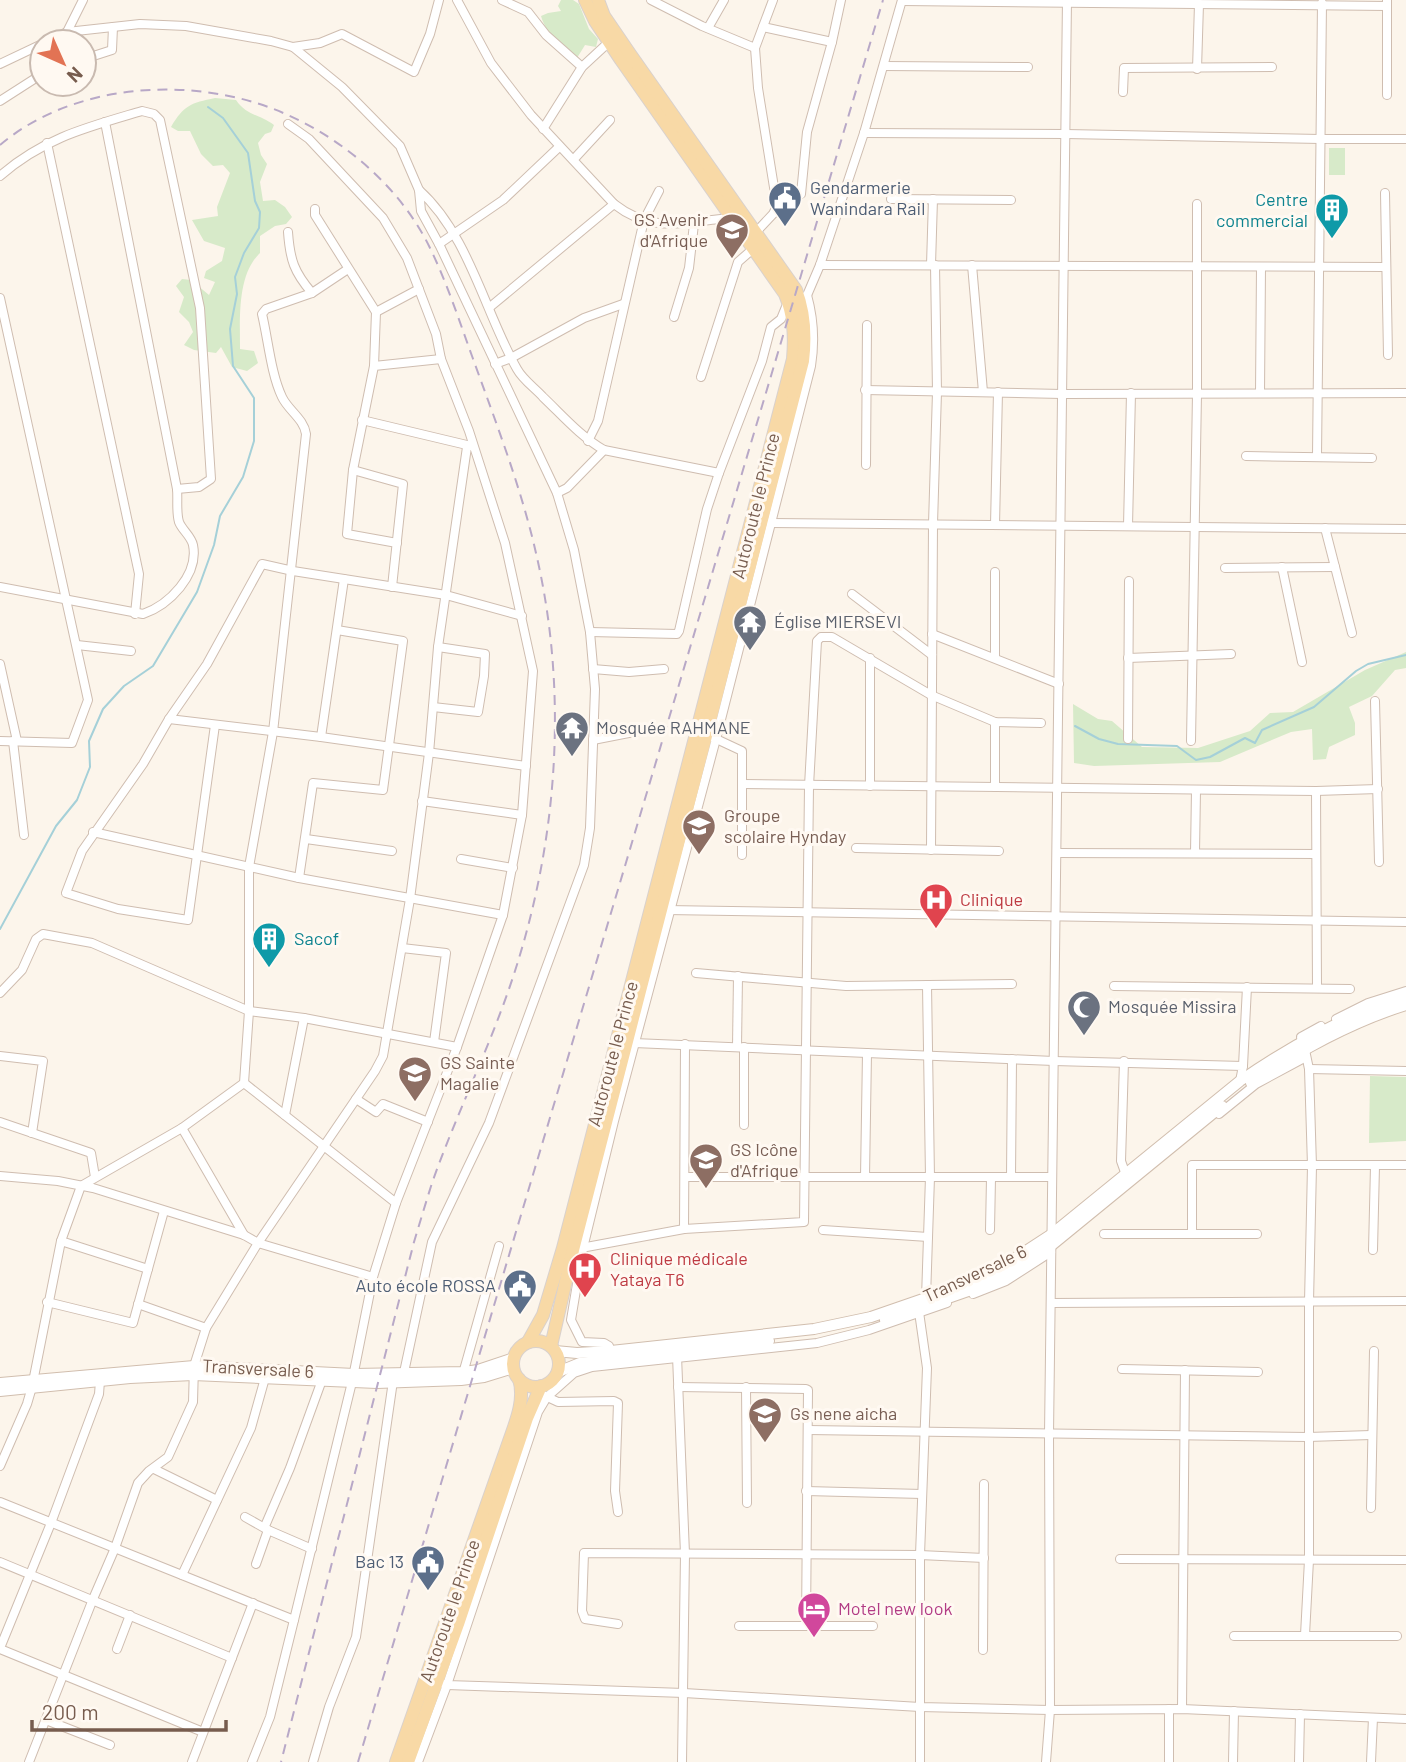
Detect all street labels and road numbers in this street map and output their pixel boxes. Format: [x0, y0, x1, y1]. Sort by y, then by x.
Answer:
street label: Autoroute le Prince [726, 430, 784, 581]
street label: Autoroute le Prince [582, 979, 642, 1129]
street label: Transversale 6 [919, 1240, 1030, 1307]
street label: Transversale 6 [202, 1354, 314, 1382]
street label: Autoroute le Prince [414, 1536, 484, 1685]

